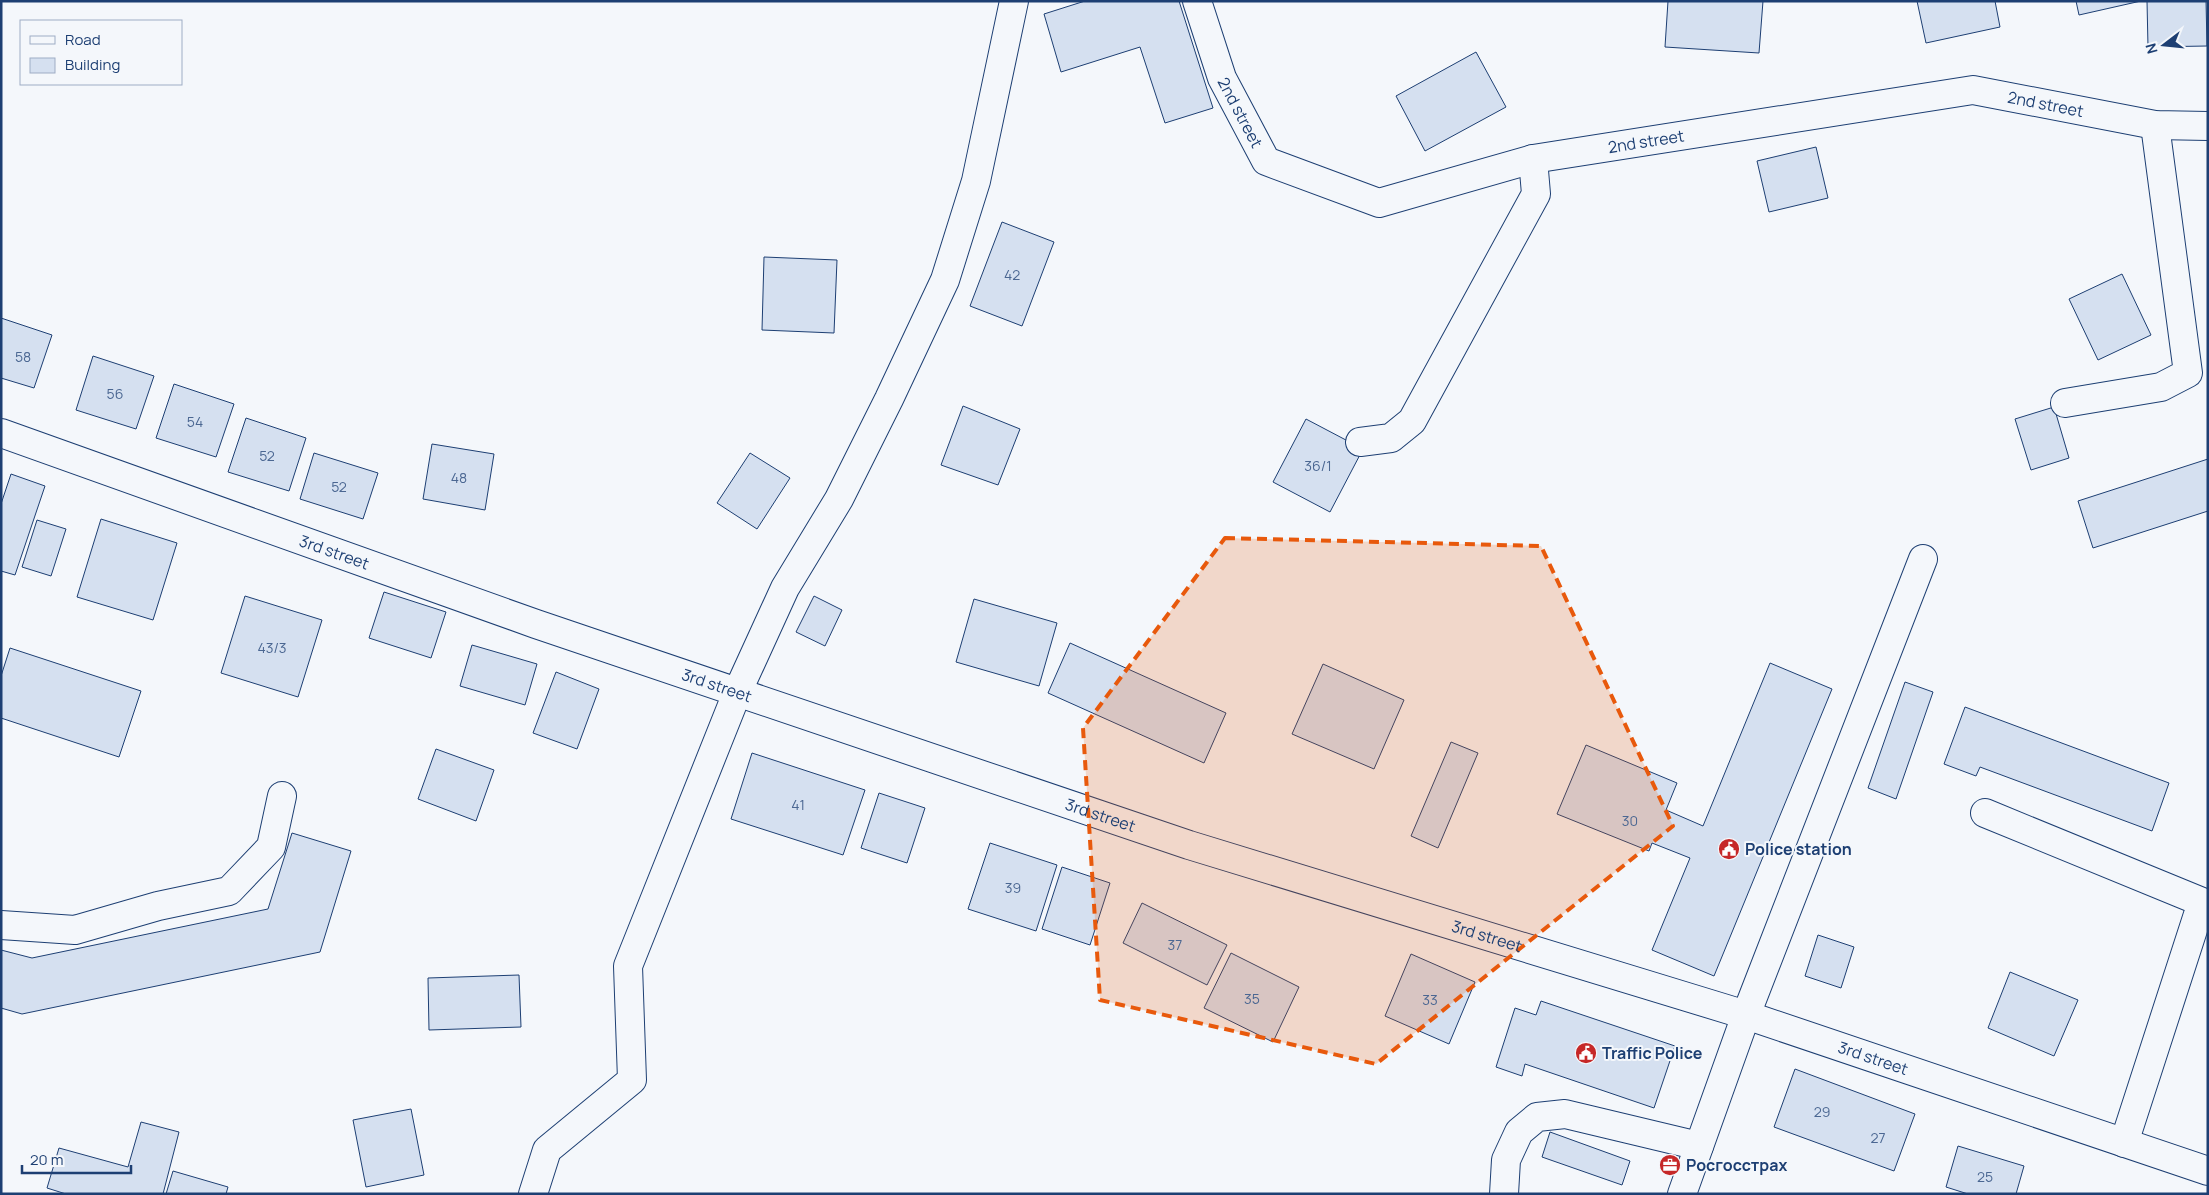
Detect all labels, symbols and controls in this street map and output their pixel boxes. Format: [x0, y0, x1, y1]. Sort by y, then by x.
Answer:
legend [20, 20, 182, 85]
north arrow [2139, 20, 2189, 70]
text: Road [65, 29, 101, 50]
text: N [2141, 41, 2162, 56]
text: Building [65, 54, 120, 75]
street label: 2nd street [1213, 73, 1268, 152]
street label: 2nd street [2006, 86, 2085, 122]
street label: 2nd street [1606, 124, 1686, 158]
house number: 42 [1004, 265, 1020, 284]
house number: 58 [15, 347, 31, 366]
house number: 56 [107, 384, 123, 403]
house number: 54 [187, 412, 203, 431]
house number: 52 [259, 446, 275, 465]
house number: 36/1 [1304, 456, 1332, 475]
house number: 48 [451, 468, 467, 487]
house number: 52 [331, 477, 347, 496]
street label: 3rd street [296, 529, 372, 575]
house number: 43/3 [257, 638, 287, 657]
street label: 3rd street [679, 663, 755, 707]
street label: 3rd street [1063, 793, 1138, 837]
house number: 41 [791, 795, 805, 814]
house number: 30 [1622, 811, 1638, 830]
public building icon: Police station [1717, 837, 1741, 861]
place label: Police station [1745, 838, 1852, 860]
house number: 39 [1005, 878, 1021, 897]
street label: 3rd street [1449, 915, 1525, 957]
house number: 37 [1168, 935, 1182, 954]
house number: 35 [1244, 989, 1260, 1008]
house number: 33 [1422, 990, 1438, 1009]
street label: 3rd street [1835, 1036, 1911, 1080]
public building icon: Traffic Police [1574, 1041, 1598, 1065]
place label: Traffic Police [1602, 1042, 1703, 1064]
house number: 29 [1814, 1102, 1830, 1121]
house number: 27 [1870, 1128, 1886, 1147]
scale bar [22, 1142, 131, 1174]
text: 20 m [30, 1149, 63, 1170]
office icon: Росгосстрах [1658, 1153, 1682, 1177]
place label: Росгосстрах [1686, 1154, 1787, 1176]
house number: 25 [1977, 1167, 1993, 1186]

